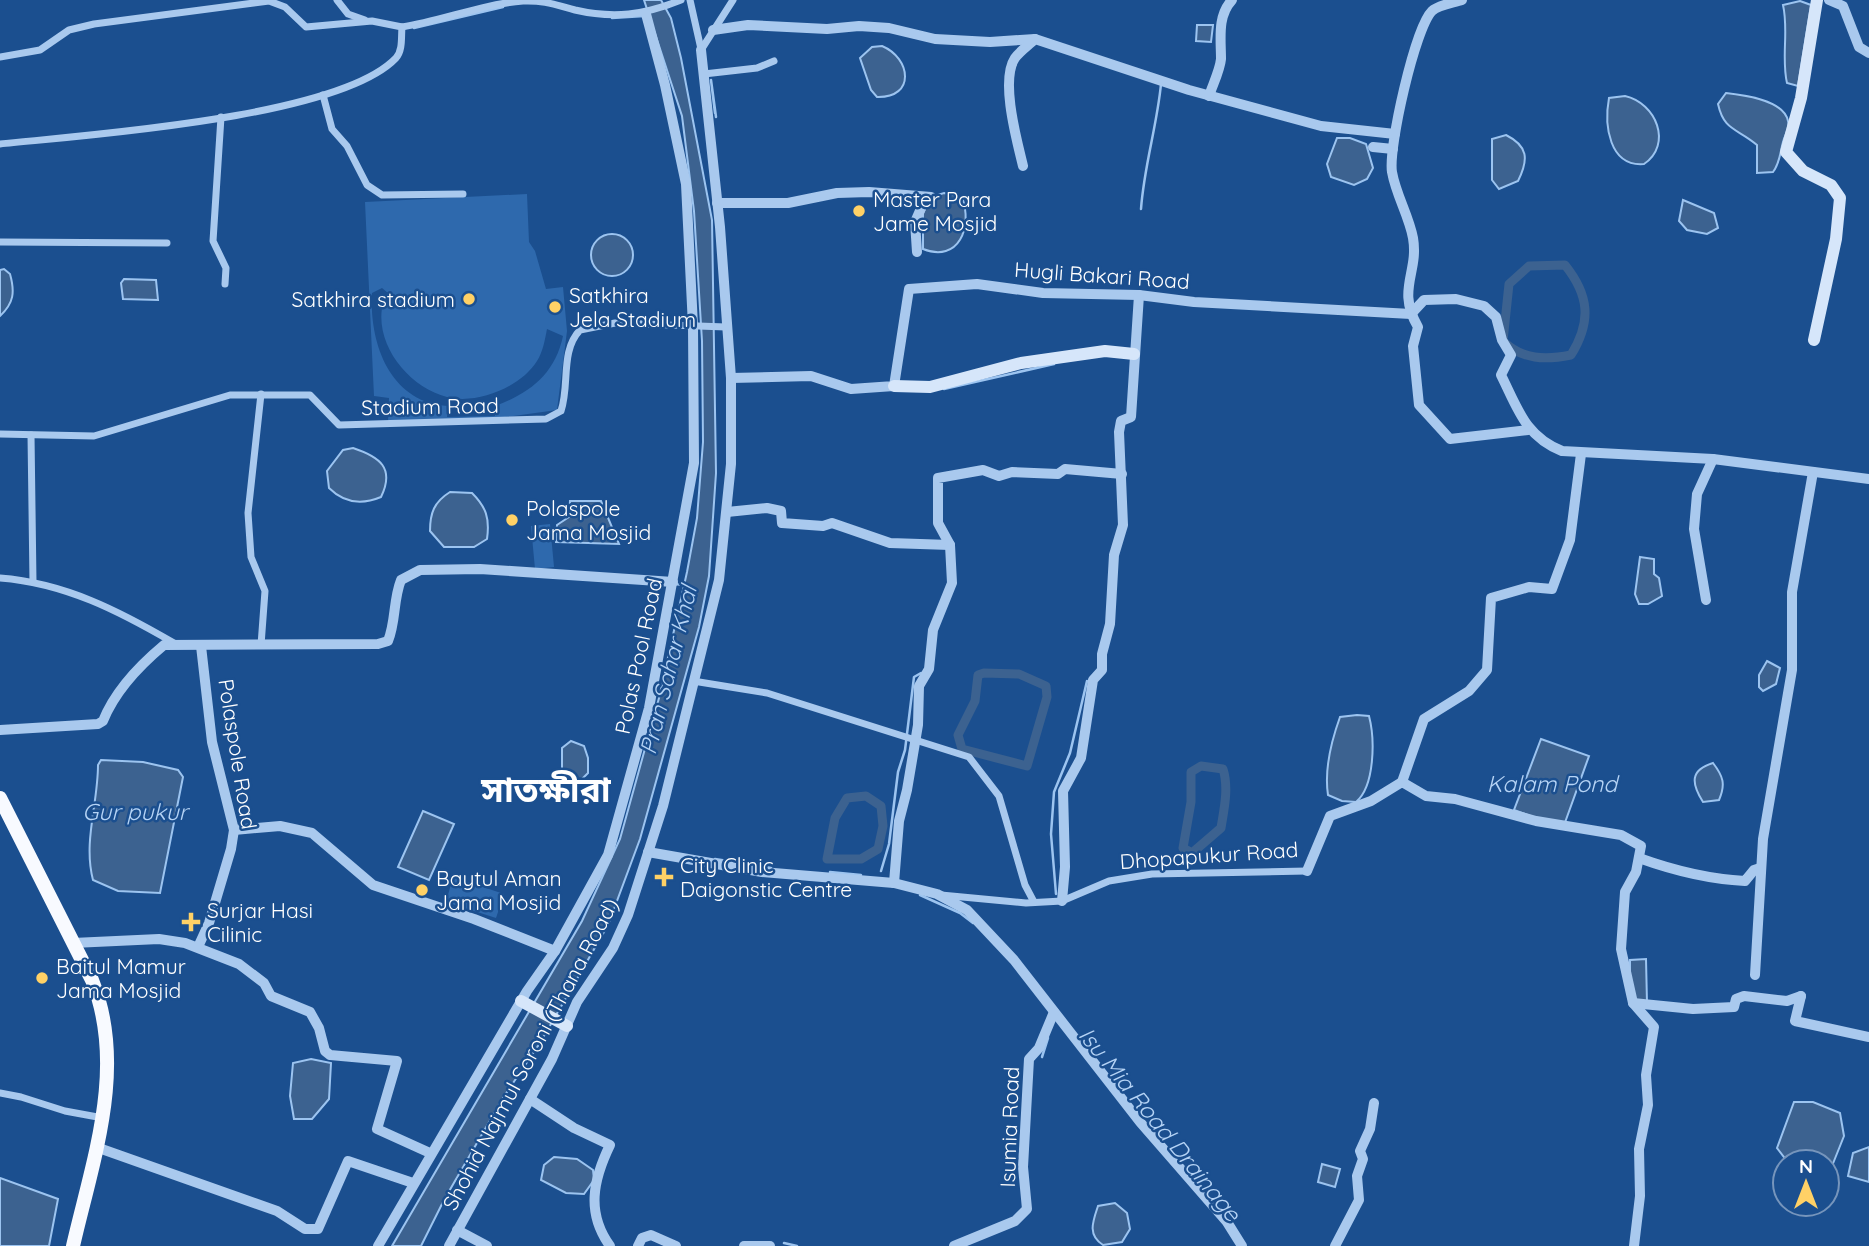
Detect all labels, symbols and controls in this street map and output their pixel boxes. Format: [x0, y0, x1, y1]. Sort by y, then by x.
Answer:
place label: Master Para Jame Mosjid [873, 186, 997, 236]
marker: Master Para Jame Mosjid [851, 203, 867, 219]
street label: Hugli Bakari Road [1013, 256, 1191, 294]
place label: Satkhira Jela Stadium [569, 282, 696, 332]
place label: Satkhira stadium [291, 286, 455, 312]
marker: Satkhira stadium [461, 291, 477, 307]
marker: Satkhira Jela Stadium [547, 299, 563, 315]
street label: Stadium Road [361, 392, 499, 420]
place label: Polaspole Jama Mosjid [526, 495, 651, 545]
marker: Polaspole Jama Mosjid [504, 512, 520, 528]
street label: Polas Pool Road [609, 576, 667, 736]
water label: Pran Sahar Khal [633, 580, 704, 757]
street label: Polaspole Road [213, 677, 263, 831]
district label: সাতক্ষীরা [480, 767, 612, 811]
water label: Kalam Pond [1487, 769, 1620, 798]
water label: Gur pukur [82, 797, 191, 826]
street label: Dhopapukur Road [1119, 836, 1299, 874]
place label: City Clinic Daigonstic Centre [680, 852, 852, 902]
place label: Baytul Aman Jama Mosjid [436, 865, 562, 915]
marker: City Clinic Daigonstic Centre [654, 867, 674, 887]
marker: Baytul Aman Jama Mosjid [414, 882, 430, 898]
street label: Shohid Najmul Soroni (Thana Road) [436, 894, 624, 1214]
place label: Surjar Hasi Cilinic [207, 897, 313, 947]
marker: Surjar Hasi Cilinic [181, 912, 201, 932]
place label: Baitul Mamur Jama Mosjid [56, 953, 186, 1003]
marker: Baitul Mamur Jama Mosjid [34, 970, 50, 986]
water label: Isu Mia Road Drainage [1073, 1021, 1248, 1228]
street label: Isumia Road [994, 1066, 1024, 1188]
north arrow [1771, 1148, 1841, 1218]
text: N [1799, 1154, 1813, 1178]

